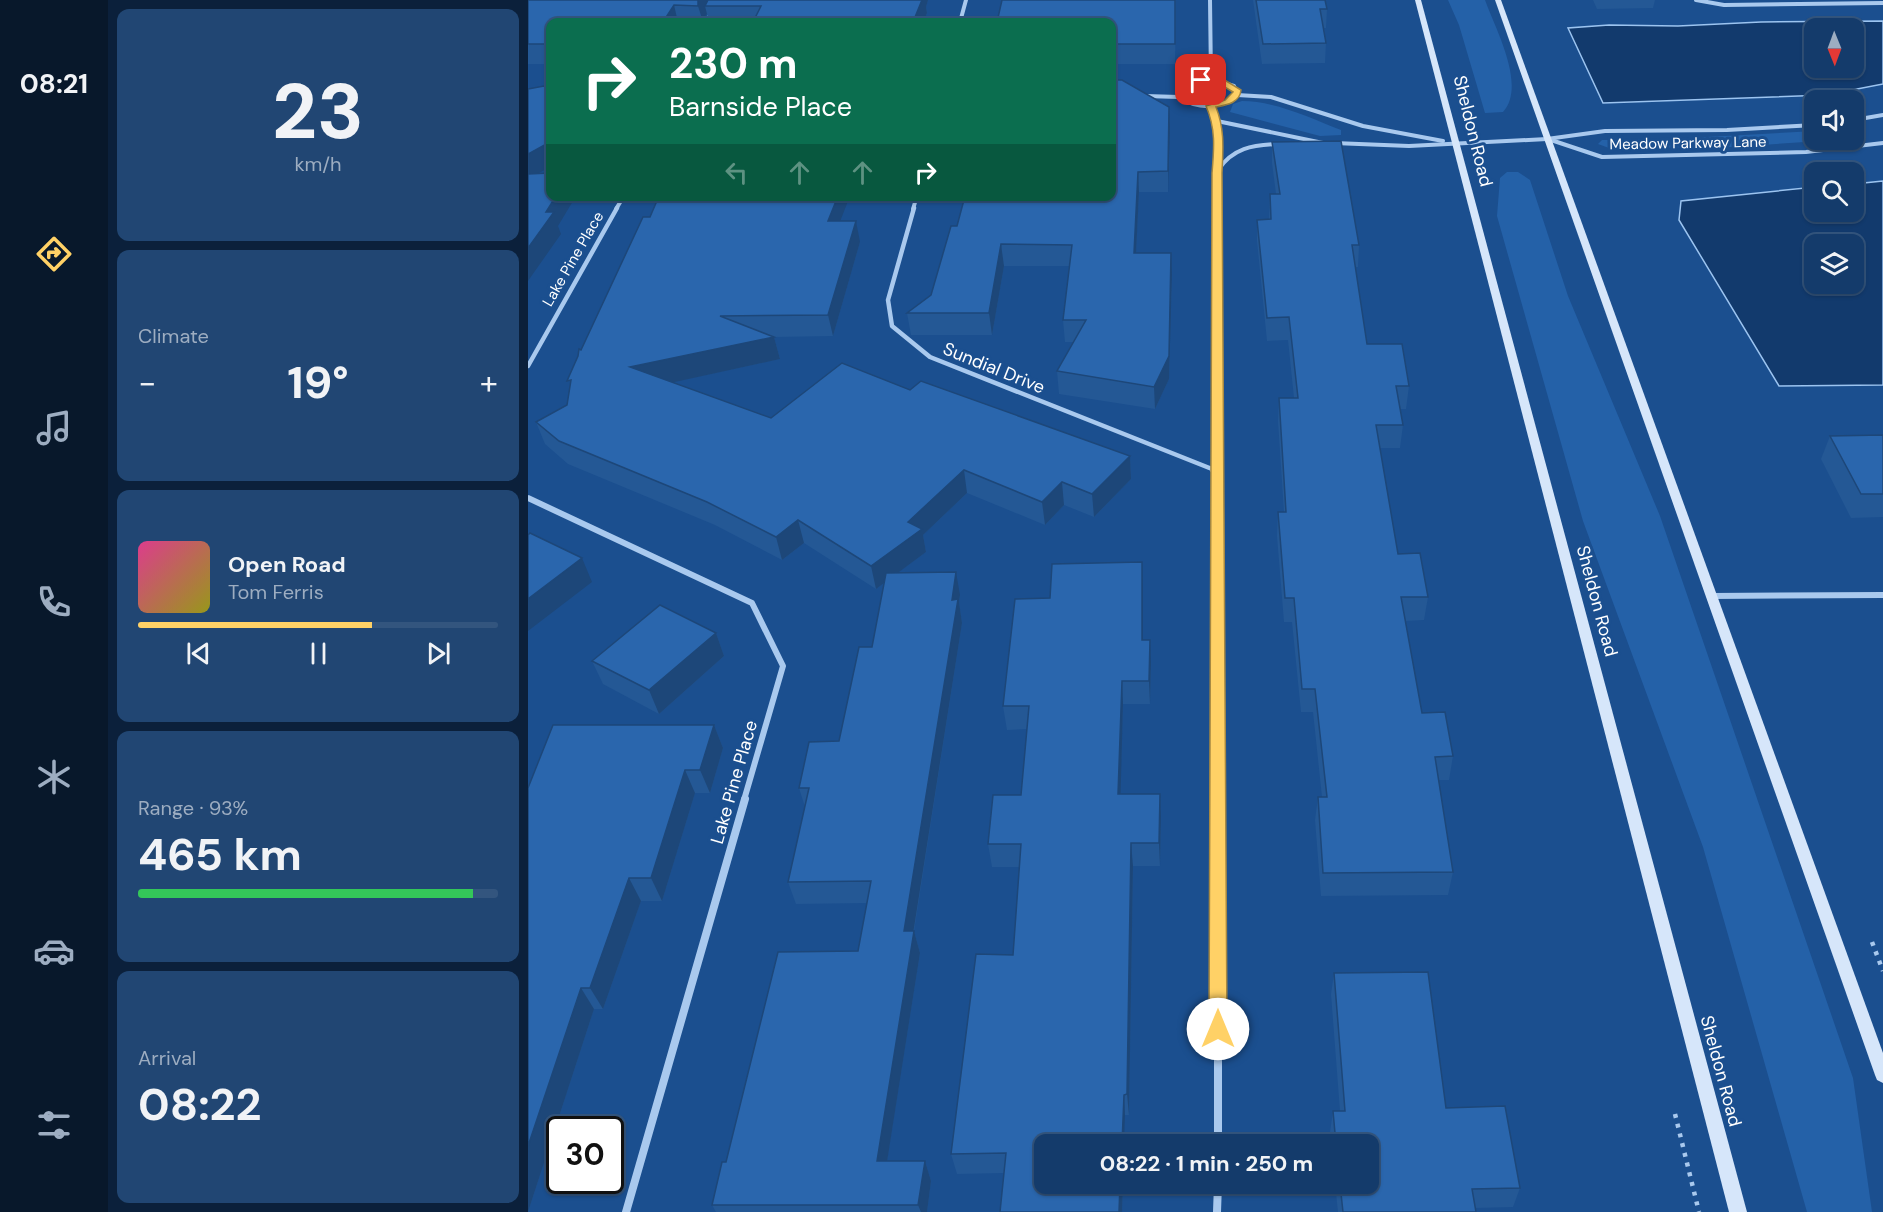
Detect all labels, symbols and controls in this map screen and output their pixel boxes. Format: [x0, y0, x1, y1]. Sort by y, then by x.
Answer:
north arrow [1804, 18, 1864, 78]
map controls [1804, 18, 1864, 294]
text: 230 m [669, 36, 798, 91]
icon: right [570, 42, 648, 120]
pin [1175, 54, 1226, 105]
text: 23 [272, 61, 364, 162]
icon: arrive [1184, 63, 1217, 96]
text: 08:21 [20, 66, 88, 101]
street label: Sheldon Road [1448, 73, 1498, 189]
text: Barnside Place [669, 89, 852, 124]
button: sound [1804, 90, 1864, 150]
street label: Meadow Parkway Lane [1609, 132, 1767, 154]
text: km/h [294, 151, 342, 177]
icon: left [720, 156, 753, 189]
icon: ahead [783, 156, 816, 189]
icon: ahead [846, 156, 879, 189]
icon: right [909, 156, 942, 189]
button: search [1804, 162, 1864, 222]
street label: Lake Pine Place [538, 208, 608, 310]
icon: directions [33, 233, 75, 275]
button: layers [1804, 234, 1864, 294]
text: Climate [138, 323, 209, 349]
street label: Sundial Drive [939, 337, 1049, 399]
text: 19° [287, 353, 349, 412]
text: − [138, 361, 156, 404]
text: + [480, 361, 498, 404]
icon: music [33, 407, 75, 449]
street label: Sheldon Road [1571, 543, 1623, 659]
text: Open Road [228, 550, 346, 579]
text: Tom Ferris [228, 579, 324, 605]
icon: phone [33, 581, 75, 623]
icon: previous [182, 637, 215, 670]
icon: pause [302, 637, 335, 670]
icon: next [422, 637, 455, 670]
street label: Lake Pine Place [705, 717, 763, 847]
icon: climate [33, 756, 75, 798]
text: Range · 93% [138, 795, 248, 821]
text: 465 km [138, 825, 302, 884]
icon: car [33, 930, 75, 972]
position arrow [1186, 997, 1250, 1061]
street label: Sheldon Road [1695, 1013, 1747, 1129]
text: Arrival [138, 1045, 196, 1071]
text: 08:22 [138, 1075, 262, 1134]
icon: filters [33, 1104, 75, 1146]
speed limit sign: 30 [546, 1116, 624, 1194]
text: 08:22 · 1 min · 250 m [1100, 1149, 1313, 1178]

